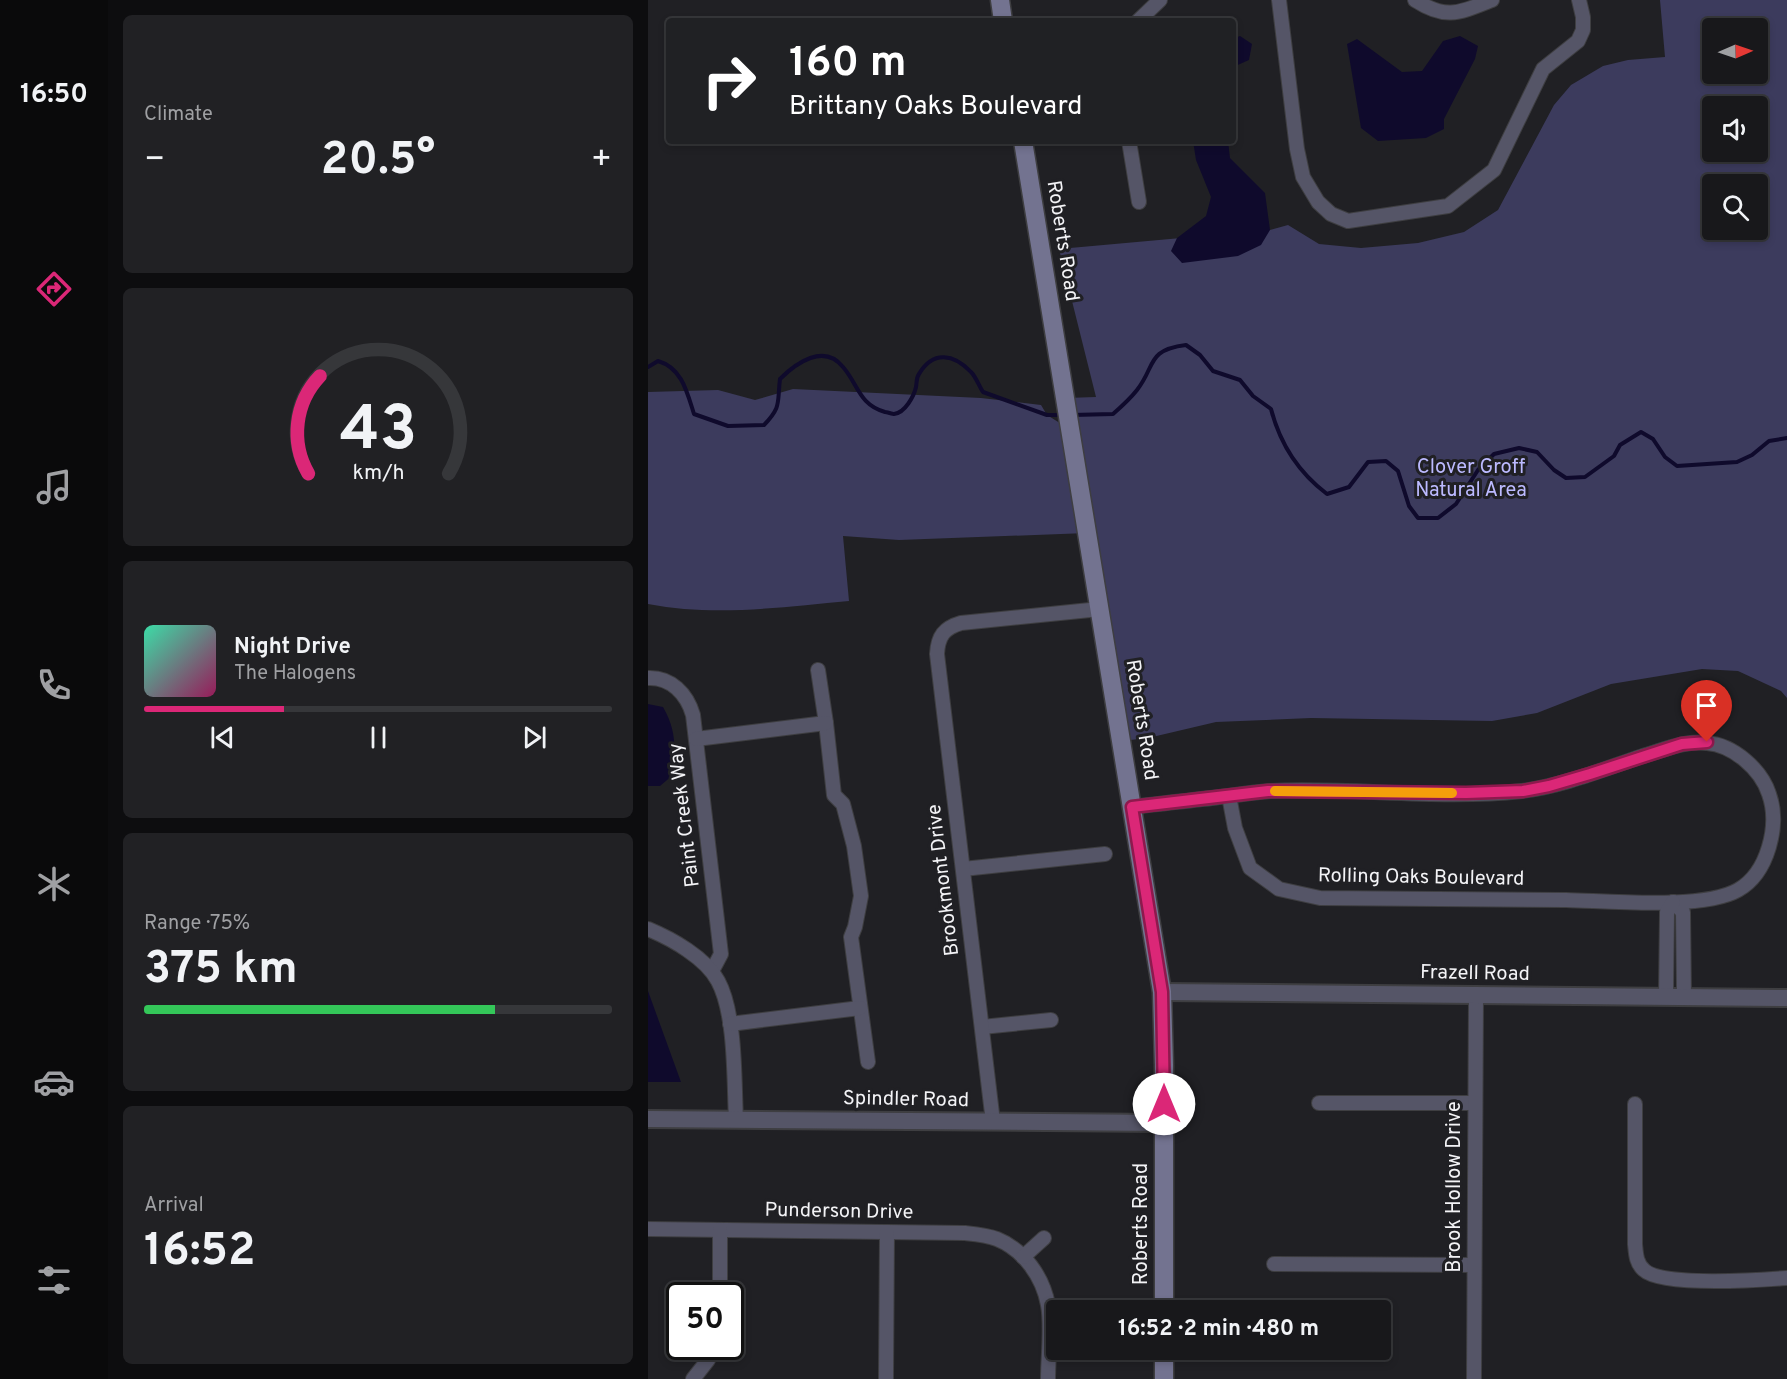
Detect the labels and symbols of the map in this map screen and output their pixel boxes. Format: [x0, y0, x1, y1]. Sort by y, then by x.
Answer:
north arrow [1702, 18, 1768, 84]
street label: Roberts Road [1040, 179, 1084, 303]
park label: Clover Groff Natural Area [1415, 455, 1527, 504]
street label: Roberts Road [1119, 658, 1163, 782]
pin [1681, 680, 1732, 742]
street label: Paint Creek Way [663, 741, 707, 889]
street label: Brookmont Drive [922, 803, 966, 957]
street label: Rolling Oaks Boulevard [1318, 863, 1524, 893]
street label: Frazell Road [1420, 960, 1530, 988]
position arrow [1132, 1072, 1196, 1136]
street label: Spindler Road [843, 1086, 969, 1114]
street label: Brook Hollow Drive [1442, 1101, 1468, 1273]
street label: Roberts Road [1129, 1163, 1155, 1285]
street label: Punderson Drive [764, 1198, 914, 1226]
speed limit sign: 50 [666, 1282, 744, 1360]

